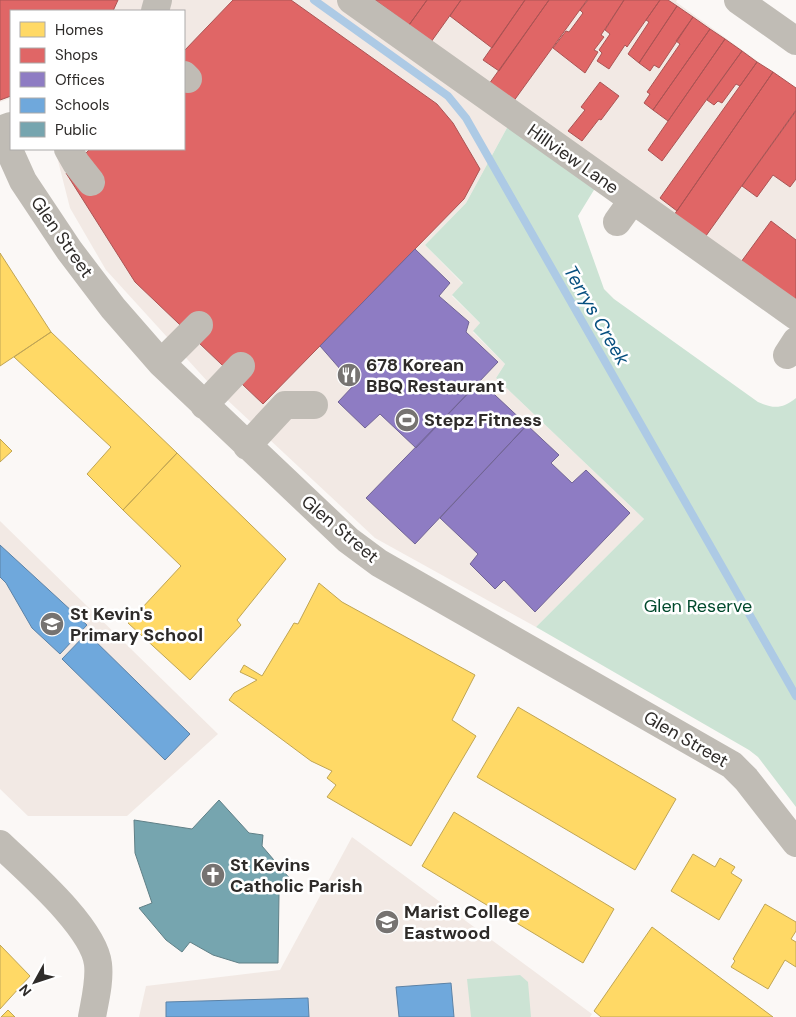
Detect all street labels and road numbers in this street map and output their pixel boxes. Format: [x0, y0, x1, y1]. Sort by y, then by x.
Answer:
street label: Hillview Lane [522, 119, 624, 199]
street label: Glen Street [25, 192, 99, 282]
street label: Glen Street [296, 490, 384, 568]
street label: Glen Street [639, 705, 733, 773]

